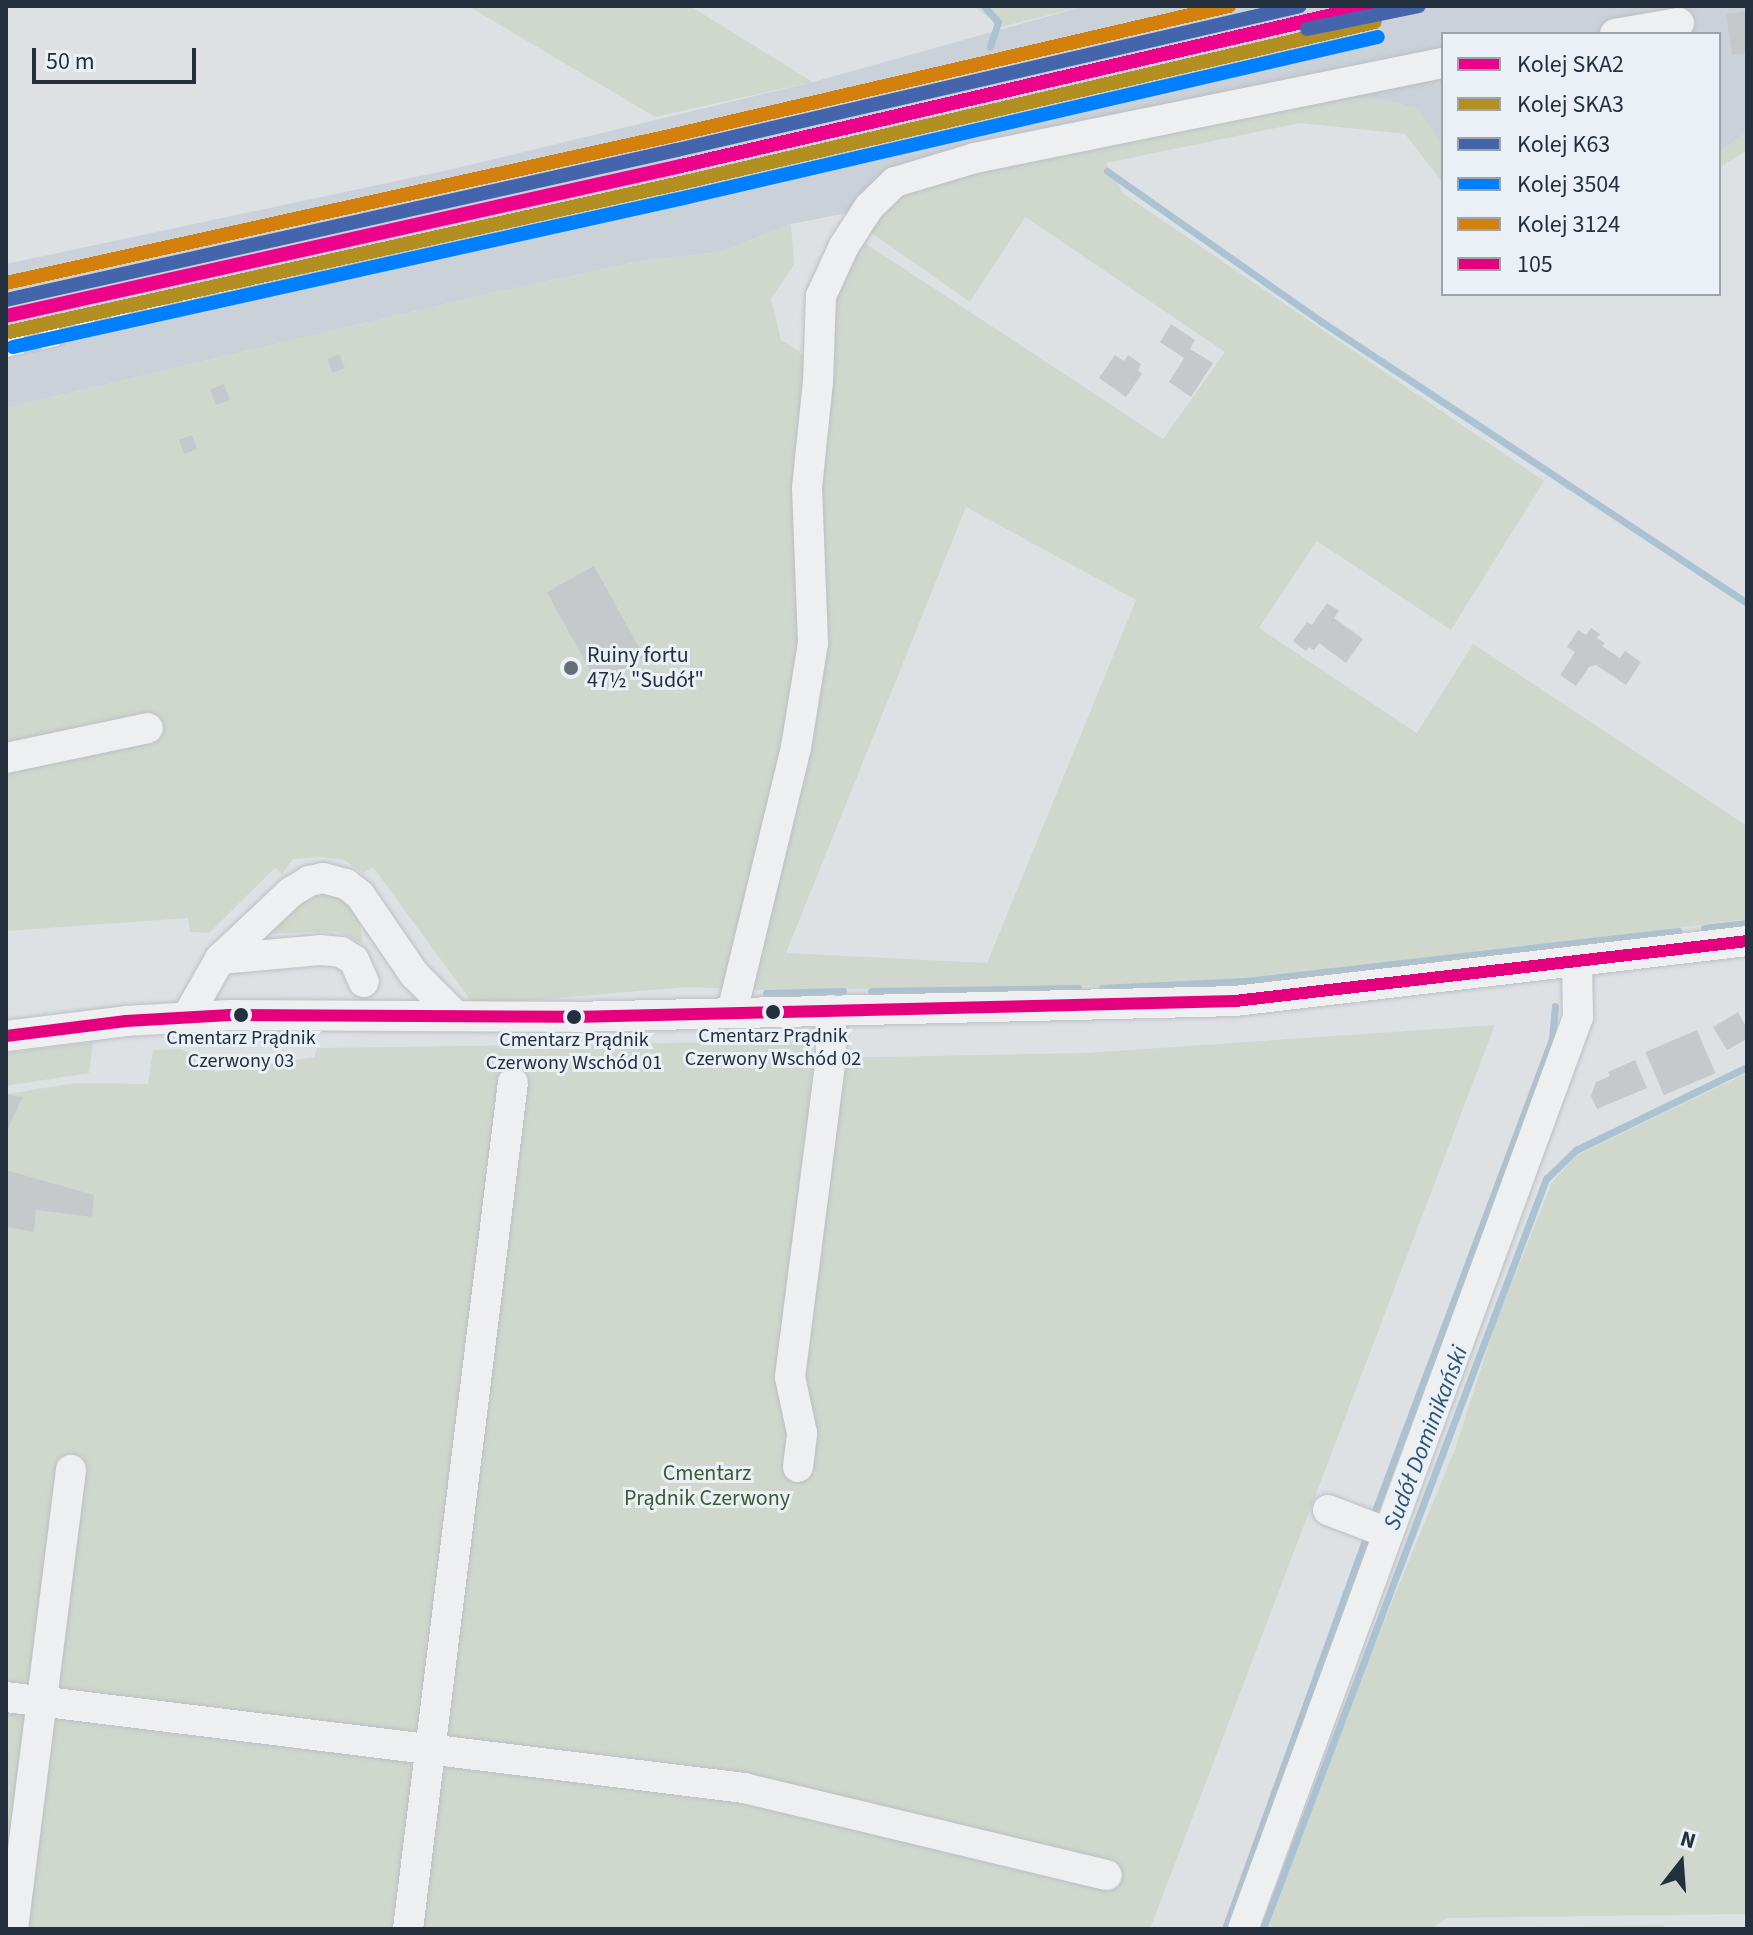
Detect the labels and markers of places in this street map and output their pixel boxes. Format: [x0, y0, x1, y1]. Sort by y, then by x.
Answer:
place label: Ruiny fortu 47½ "Sudół" [587, 642, 704, 694]
marker: Ruiny fortu 47½ "Sudół" [562, 659, 580, 677]
marker: Cmentarz Prądnik Czerwony Wschód 02 [765, 1004, 781, 1020]
marker: Cmentarz Prądnik Czerwony 03 [233, 1007, 249, 1023]
marker: Cmentarz Prądnik Czerwony Wschód 01 [566, 1009, 582, 1025]
place label: Cmentarz Prądnik Czerwony Wschód 02 [685, 1024, 861, 1071]
place label: Cmentarz Prądnik Czerwony 03 [166, 1026, 316, 1073]
place label: Cmentarz Prądnik Czerwony Wschód 01 [486, 1028, 662, 1075]

